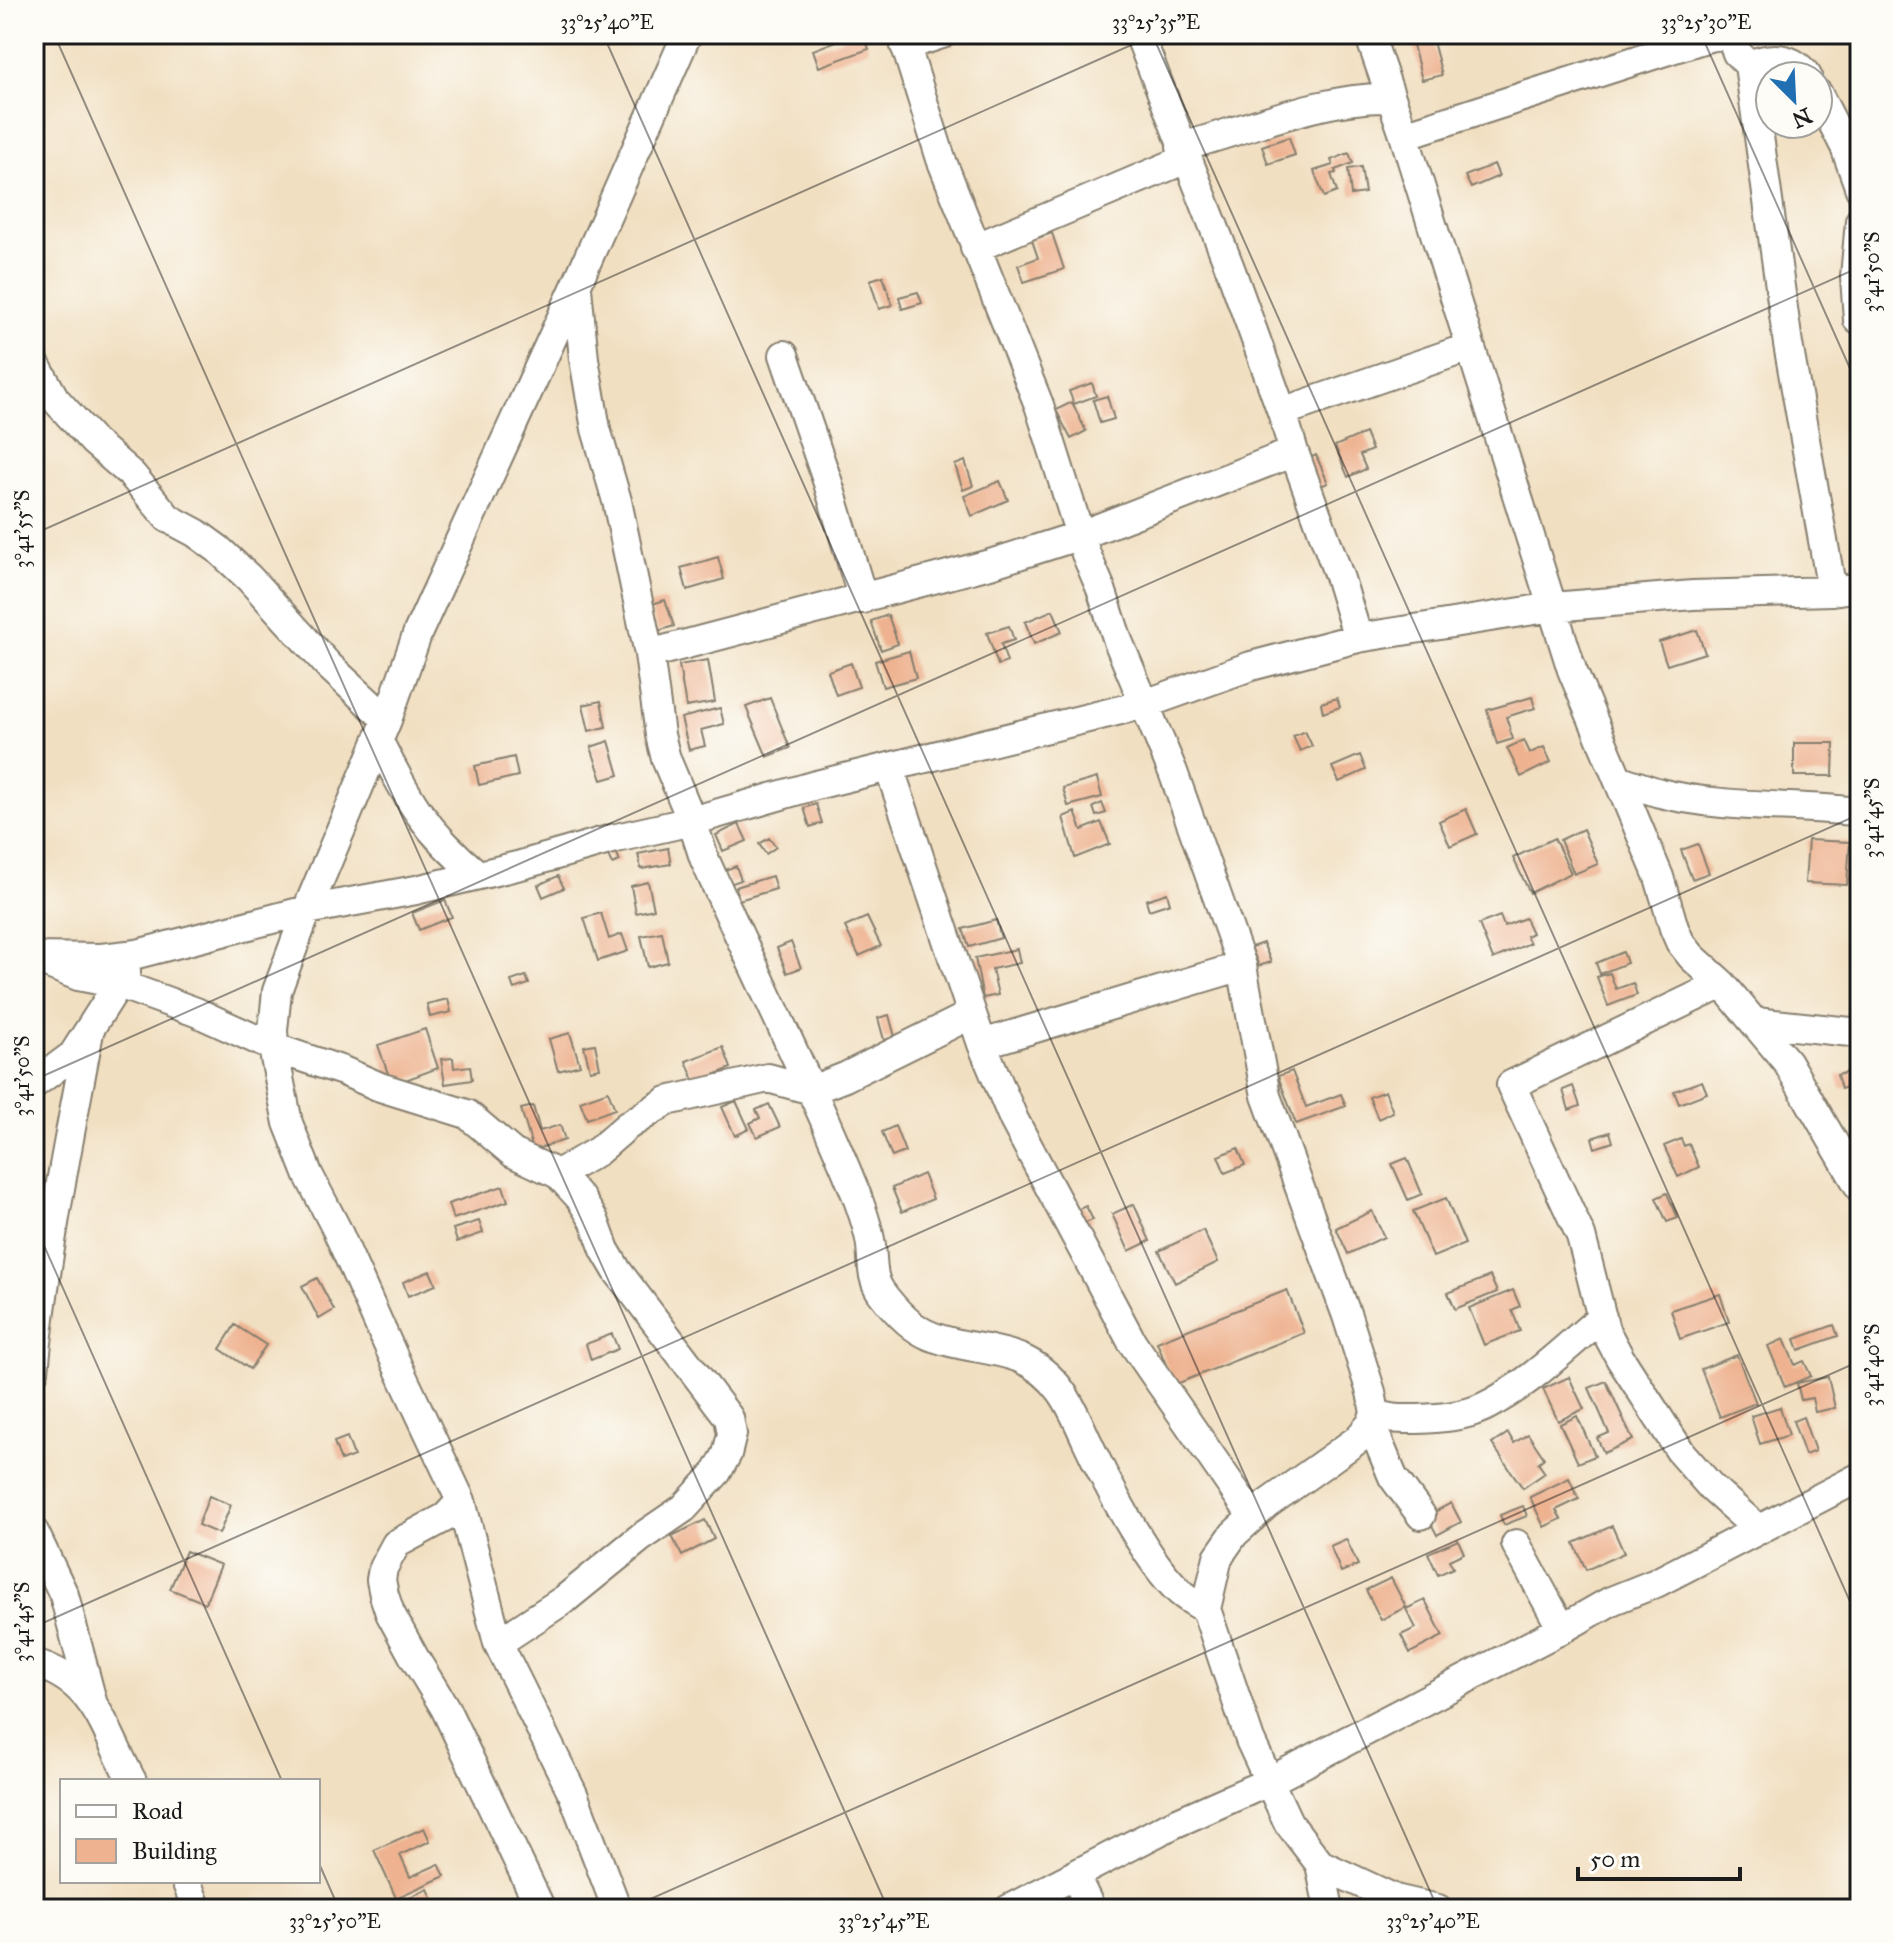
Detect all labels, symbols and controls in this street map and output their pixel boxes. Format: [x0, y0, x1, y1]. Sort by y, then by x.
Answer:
text: 33°25'40"E [560, 10, 654, 34]
text: 33°25'35"E [1112, 10, 1200, 34]
text: 33°25'30"E [1661, 10, 1751, 34]
north arrow [1754, 60, 1834, 140]
text: N [1788, 102, 1816, 134]
text: 3°41'50"S [1860, 231, 1884, 313]
text: 3°41'55"S [10, 490, 34, 568]
text: 3°41'45"S [1860, 778, 1884, 858]
text: 3°41'50"S [10, 1035, 34, 1117]
text: 3°41'40"S [1860, 1324, 1884, 1406]
text: 3°41'45"S [10, 1582, 34, 1662]
legend [60, 1779, 320, 1883]
text: Road [132, 1796, 183, 1826]
scale bar [1578, 1831, 1740, 1881]
text: Building [132, 1836, 217, 1866]
text: 50 m [1590, 1844, 1640, 1874]
text: 33°25'50"E [289, 1909, 381, 1933]
text: 33°25'45"E [838, 1909, 930, 1933]
text: 33°25'40"E [1386, 1909, 1480, 1933]

